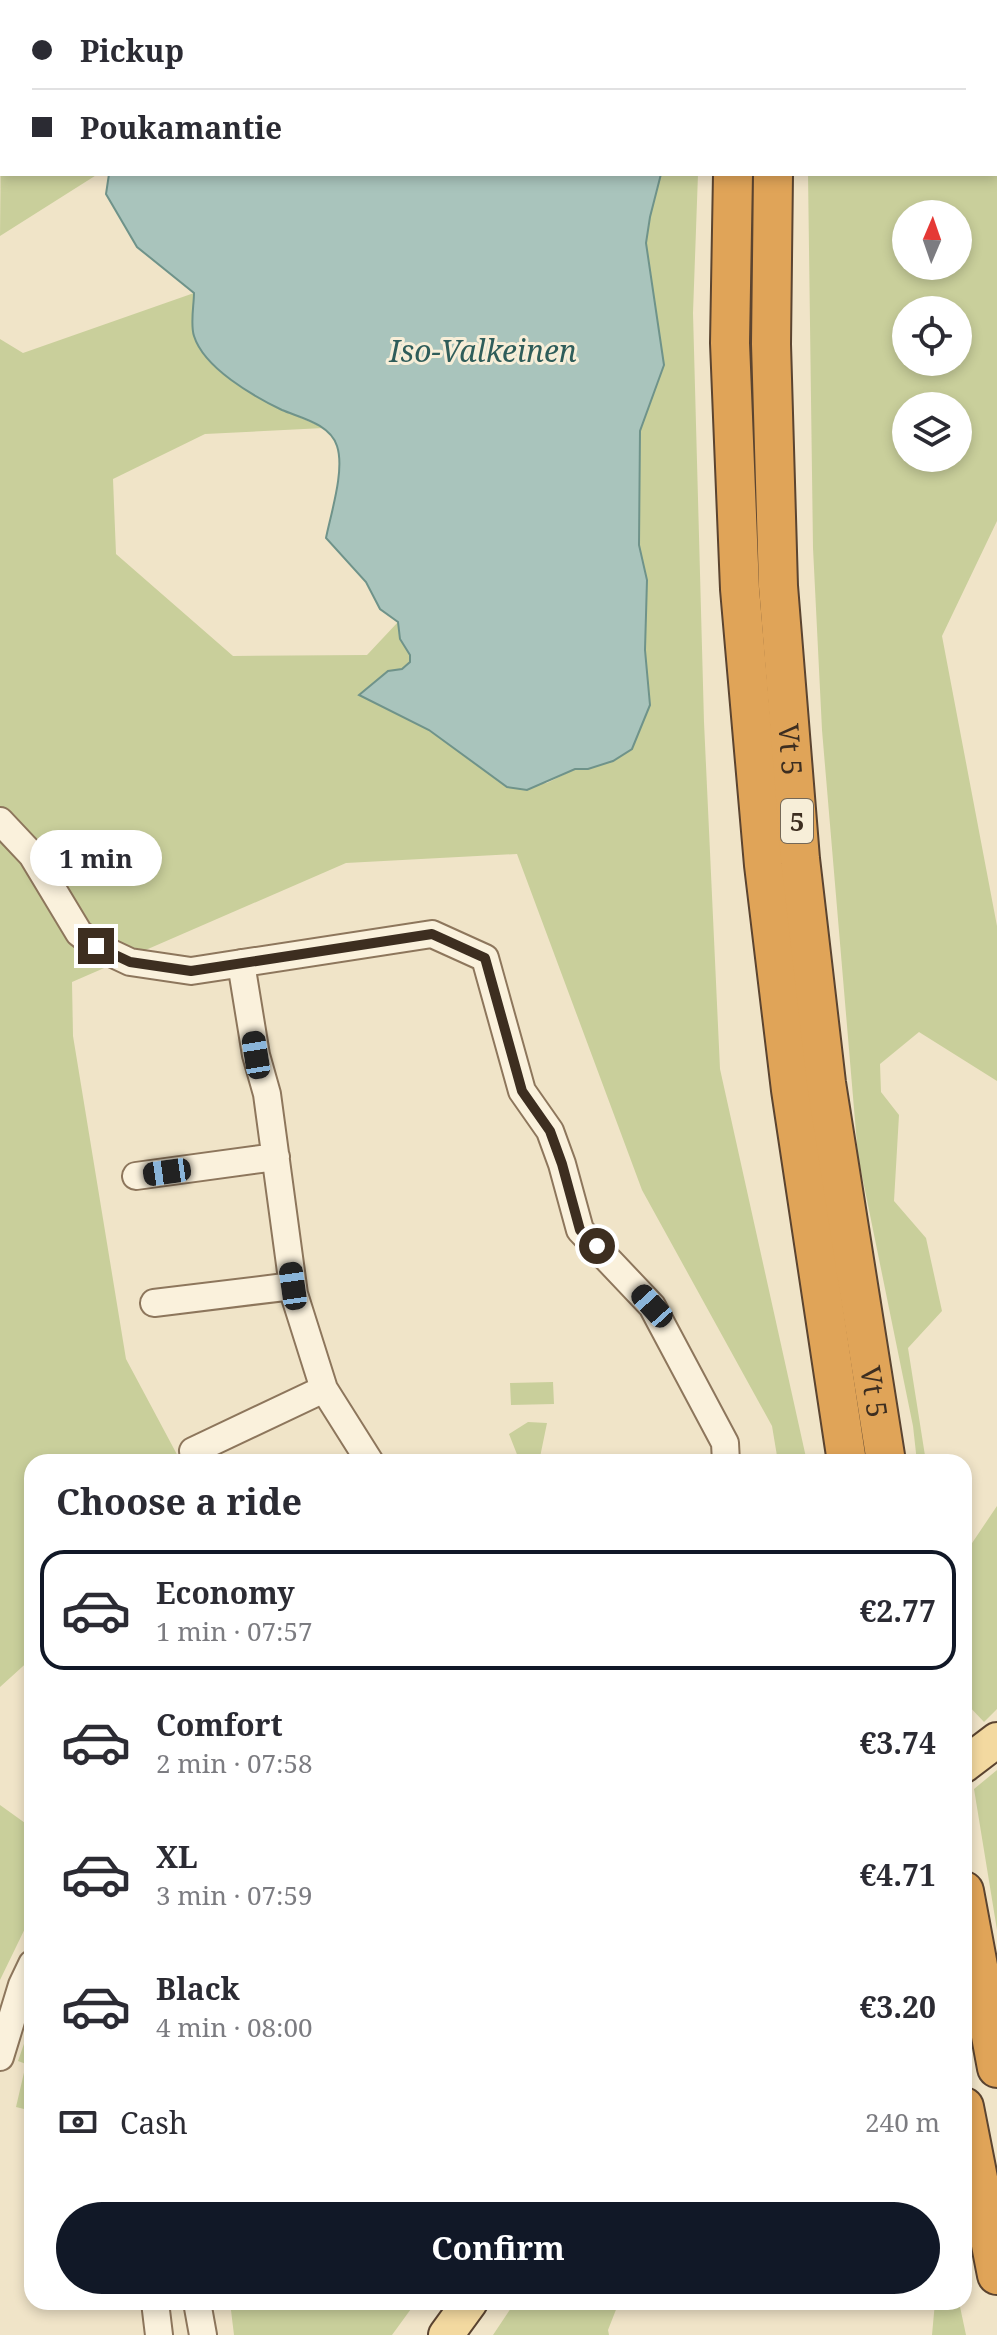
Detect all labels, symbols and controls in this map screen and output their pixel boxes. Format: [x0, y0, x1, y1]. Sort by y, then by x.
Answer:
text: Pickup [80, 30, 184, 71]
text: Poukamantie [80, 107, 282, 148]
north arrow [892, 200, 972, 280]
map controls [892, 200, 972, 472]
button: locate [892, 296, 972, 376]
water label: Iso-Valkeinen [388, 330, 577, 371]
button: layers [892, 392, 972, 472]
street label: Vt 5 [770, 722, 812, 777]
road number: 5 [781, 799, 813, 843]
callout: 1 min [30, 830, 162, 886]
text: 1 min [59, 840, 133, 876]
route end [78, 928, 114, 964]
car [240, 1029, 272, 1081]
car [142, 1157, 192, 1187]
route start [579, 1228, 615, 1264]
car [278, 1261, 308, 1311]
car [627, 1280, 677, 1332]
street label: Vt 5 [852, 1363, 898, 1420]
text: Choose a ride [56, 1477, 302, 1526]
text: Economy [156, 1572, 295, 1613]
icon: car [60, 1574, 132, 1646]
text: €2.77 [860, 1590, 936, 1631]
text: 1 min · 07:57 [156, 1613, 313, 1649]
text: Comfort [156, 1704, 283, 1745]
icon: car [60, 1706, 132, 1778]
text: €3.74 [860, 1722, 936, 1763]
text: 2 min · 07:58 [156, 1745, 313, 1781]
text: XL [156, 1836, 198, 1877]
icon: car [60, 1838, 132, 1910]
text: €4.71 [860, 1854, 936, 1895]
text: 3 min · 07:59 [156, 1877, 313, 1913]
text: Black [156, 1968, 240, 2009]
icon: car [60, 1970, 132, 2042]
text: €3.20 [860, 1986, 936, 2027]
text: 4 min · 08:00 [156, 2009, 313, 2045]
icon: cash [56, 2100, 100, 2144]
text: Cash [120, 2102, 188, 2143]
text: 240 m [865, 2104, 940, 2140]
button: Confirm [56, 2202, 940, 2294]

